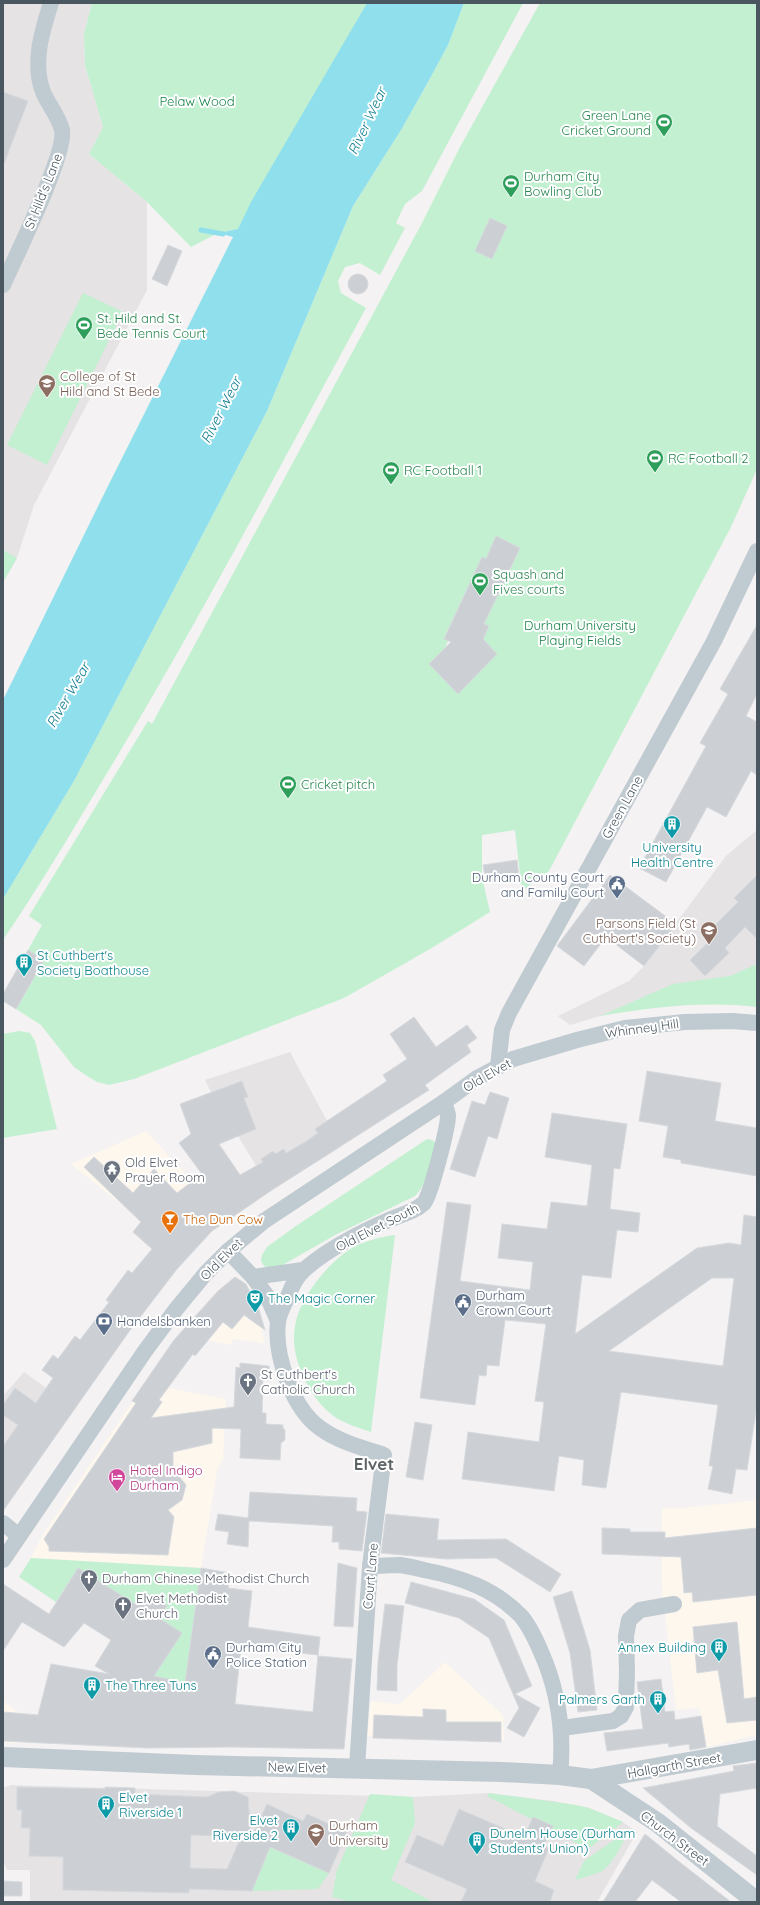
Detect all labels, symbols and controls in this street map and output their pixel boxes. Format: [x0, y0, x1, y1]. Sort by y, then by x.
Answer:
water label: River Wear [344, 83, 391, 157]
park label: Pelaw Wood [159, 93, 235, 109]
place label: Green Lane Cricket Ground [562, 107, 651, 138]
sports icon: Green Lane Cricket Ground [654, 112, 674, 137]
street label: St Hild's Lane [21, 151, 65, 231]
place label: Durham City Bowling Club [524, 168, 602, 199]
sports icon: Durham City Bowling Club [501, 173, 521, 198]
place label: St. Hild and St. Bede Tennis Court [97, 310, 206, 341]
sports icon: St. Hild and St. Bede Tennis Court [74, 315, 94, 340]
place label: College of St Hild and St Bede [60, 368, 160, 399]
water label: River Wear [197, 372, 246, 446]
school or university icon: College of St Hild and St Bede [37, 373, 57, 398]
sports icon: RC Football 2 [645, 448, 665, 473]
place label: RC Football 2 [668, 450, 748, 466]
sports icon: RC Football 1 [381, 460, 401, 485]
place label: RC Football 1 [404, 462, 482, 478]
place label: Squash and Fives courts [493, 566, 565, 597]
sports icon: Squash and Fives courts [470, 571, 490, 596]
park label: Durham University Playing Fields [524, 617, 636, 648]
water label: River Wear [42, 658, 95, 731]
street label: Green Lane [598, 773, 646, 841]
sports icon: Cricket pitch [278, 774, 298, 799]
place label: Cricket pitch [301, 776, 375, 792]
building icon: University Health Centre [662, 814, 682, 839]
place label: University Health Centre [631, 839, 713, 870]
place label: Durham County Court and Family Court [472, 869, 604, 900]
public building icon: Durham County Court and Family Court [607, 874, 627, 899]
place label: Parsons Field (St Cuthbert's Society) [583, 915, 696, 946]
school or university icon: Parsons Field (St Cuthbert's Society) [699, 920, 719, 945]
place label: St Cuthbert's Society Boathouse [37, 947, 149, 978]
building icon: St Cuthbert's Society Boathouse [14, 952, 34, 977]
street label: Whinney Hill [604, 1015, 680, 1041]
street label: Old Elvet [460, 1055, 514, 1095]
place label: Old Elvet Prayer Room [125, 1154, 205, 1185]
temple icon: Old Elvet Prayer Room [102, 1159, 122, 1184]
street label: Old Elvet South [333, 1199, 421, 1255]
bar icon: The Dun Cow [160, 1209, 180, 1234]
place label: The Dun Cow [183, 1211, 263, 1227]
street label: Old Elvet [197, 1235, 245, 1283]
place label: Durham Crown Court [476, 1287, 551, 1318]
theatre icon: The Magic Corner [245, 1288, 265, 1313]
place label: The Magic Corner [268, 1290, 375, 1306]
public building icon: Durham Crown Court [453, 1292, 473, 1317]
bank icon: Handelsbanken [94, 1311, 114, 1336]
place label: Handelsbanken [117, 1313, 211, 1329]
place label: St Cuthbert's Catholic Church [261, 1366, 355, 1397]
church icon: St Cuthbert's Catholic Church [238, 1371, 258, 1396]
district label: Elvet [354, 1453, 394, 1474]
place label: Hotel Indigo Durham [130, 1462, 203, 1493]
hotel icon: Hotel Indigo Durham [107, 1467, 127, 1492]
street label: Court Lane [359, 1542, 381, 1610]
church icon: Durham Chinese Methodist Church [79, 1568, 99, 1593]
place label: Durham Chinese Methodist Church [102, 1570, 309, 1586]
place label: Elvet Methodist Church [136, 1590, 227, 1621]
church icon: Elvet Methodist Church [113, 1595, 133, 1620]
building icon: Annex Building [709, 1637, 729, 1662]
place label: Durham City Police Station [226, 1639, 307, 1670]
place label: Annex Building [618, 1639, 706, 1655]
public building icon: Durham City Police Station [203, 1644, 223, 1669]
building icon: The Three Tuns [82, 1675, 102, 1700]
place label: The Three Tuns [105, 1677, 197, 1693]
building icon: Palmers Garth [648, 1689, 668, 1714]
place label: Palmers Garth [559, 1691, 645, 1707]
street label: Hallgarth Street [626, 1749, 722, 1781]
street label: New Elvet [267, 1758, 327, 1776]
place label: Elvet Riverside 1 [119, 1789, 182, 1820]
building icon: Elvet Riverside 1 [96, 1794, 116, 1819]
street label: Church Street [638, 1807, 712, 1869]
place label: Elvet Riverside 2 [212, 1812, 278, 1843]
building icon: Elvet Riverside 2 [281, 1817, 301, 1842]
place label: Durham University [329, 1817, 388, 1848]
school or university icon: Durham University [306, 1822, 326, 1847]
place label: Dunelm House (Durham Students' Union) [490, 1825, 635, 1856]
building icon: Dunelm House (Durham Students' Union) [467, 1830, 487, 1855]

